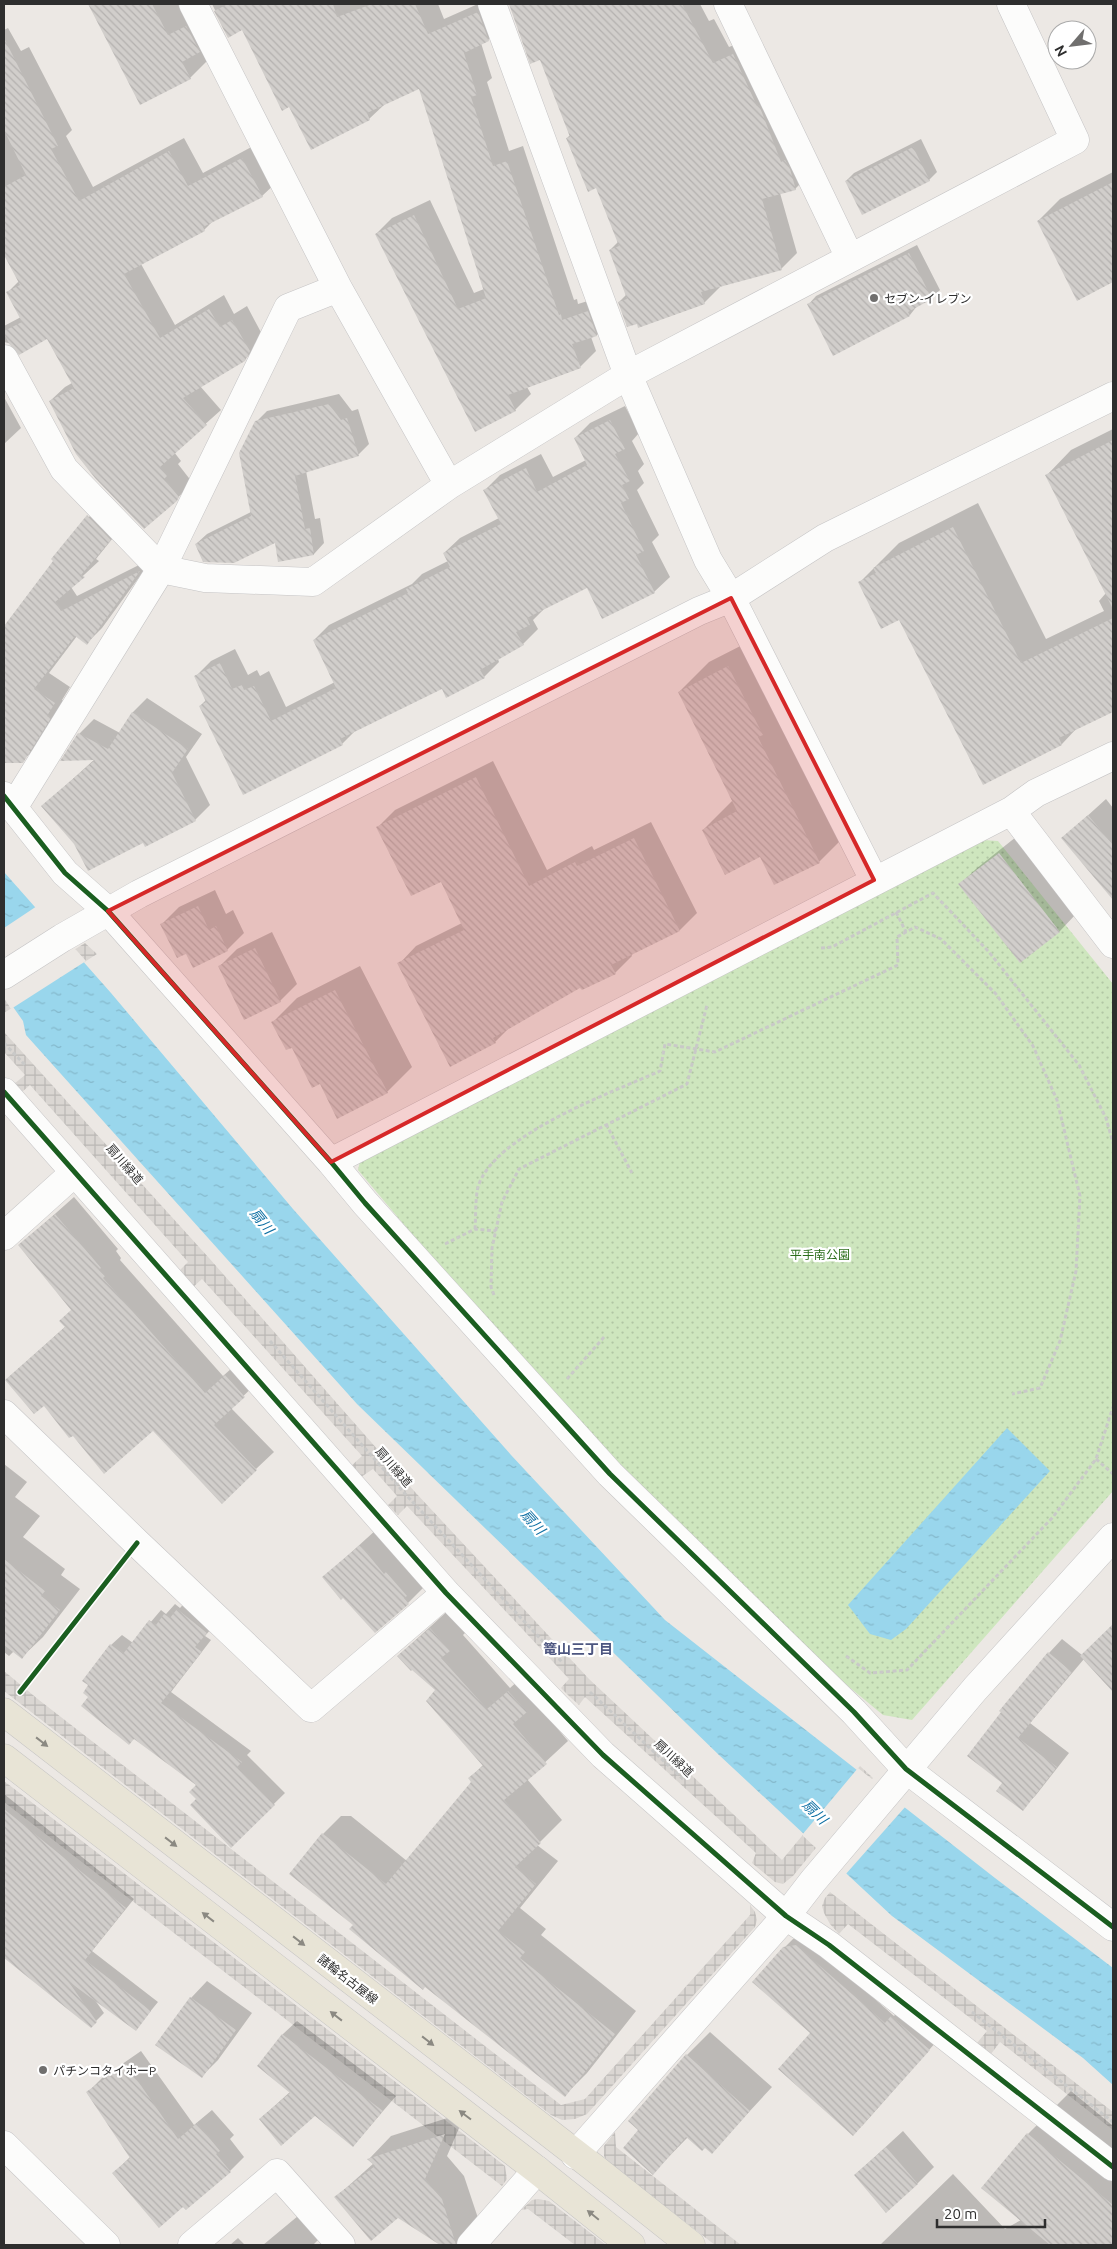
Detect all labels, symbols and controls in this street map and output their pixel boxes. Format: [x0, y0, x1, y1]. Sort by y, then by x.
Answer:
north arrow [1047, 20, 1097, 70]
text: N [1051, 43, 1070, 59]
marker: セブン-イレブン [868, 292, 880, 304]
place label: セブン-イレブン [884, 292, 971, 305]
street label: 扇川緑道 [104, 1142, 146, 1186]
water label: 扇川 [247, 1205, 278, 1238]
park label: 平手南公園 [790, 1248, 850, 1261]
street label: 扇川緑道 [373, 1445, 415, 1489]
water label: 扇川 [518, 1506, 550, 1539]
district label: 篭山三丁目 [543, 1641, 613, 1657]
one-way arrow [35, 1737, 48, 1748]
street label: 扇川緑道 [652, 1737, 696, 1779]
water label: 扇川 [799, 1797, 832, 1829]
one-way arrow [164, 1836, 177, 1847]
one-way arrow [201, 1911, 214, 1922]
one-way arrow [292, 1936, 305, 1947]
street label: 諸輪名古屋線 [316, 1952, 380, 2006]
one-way arrow [330, 2010, 343, 2021]
one-way arrow [421, 2035, 434, 2046]
marker: パチンコタイホーP [37, 2064, 49, 2076]
place label: パチンコタイホーP [53, 2064, 156, 2077]
one-way arrow [458, 2110, 472, 2120]
scale bar [937, 2196, 1044, 2228]
text: 20 m [944, 2205, 977, 2222]
one-way arrow [587, 2209, 600, 2220]

